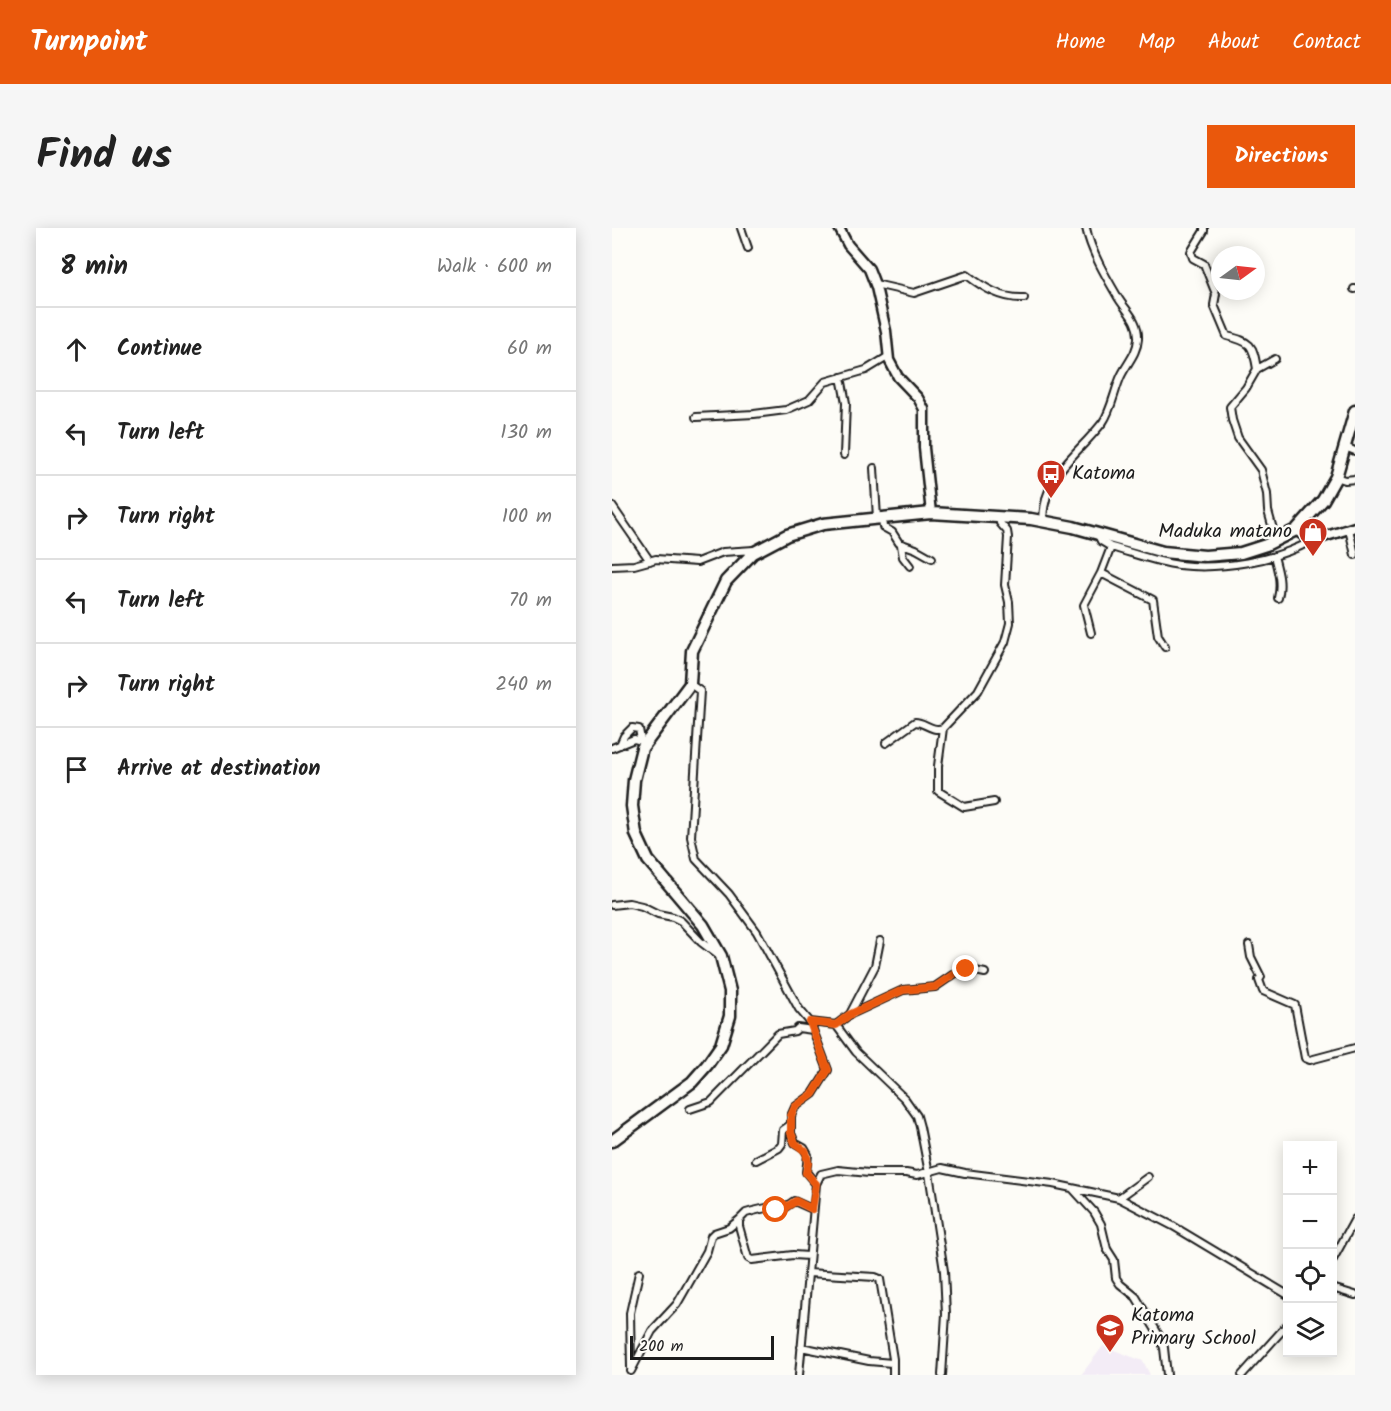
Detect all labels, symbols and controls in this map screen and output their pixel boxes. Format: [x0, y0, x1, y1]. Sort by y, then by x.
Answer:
text: Turnpoint [30, 20, 148, 65]
text: Home [1056, 26, 1105, 59]
text: Map [1138, 26, 1175, 59]
text: About [1208, 26, 1259, 59]
text: Contact [1292, 26, 1361, 59]
text: Find us [36, 123, 172, 190]
button: Directions [1207, 125, 1355, 188]
text: 8 min [60, 246, 128, 288]
north arrow [1211, 246, 1265, 300]
text: Walk · 600 m [437, 251, 552, 283]
text: Continue [117, 332, 202, 367]
icon: ahead [60, 333, 93, 366]
text: 60 m [507, 333, 552, 365]
text: Turn left [117, 416, 204, 451]
icon: left [60, 417, 93, 450]
text: 130 m [500, 417, 552, 449]
bus stop icon: Katoma [1035, 458, 1067, 500]
place label: Katoma [1072, 458, 1135, 490]
text: Turn right [117, 500, 215, 535]
icon: right [60, 501, 93, 534]
text: 100 m [502, 501, 552, 533]
place label: Maduka matano [1158, 516, 1292, 548]
shop icon: Maduka matano [1297, 516, 1329, 558]
text: Turn left [117, 584, 204, 619]
icon: left [60, 585, 93, 618]
text: 70 m [509, 585, 552, 617]
text: Turn right [117, 668, 215, 703]
icon: right [60, 669, 93, 702]
text: 240 m [495, 669, 552, 701]
text: Arrive at destination [117, 752, 320, 787]
icon: arrive [60, 753, 93, 786]
route end [952, 955, 978, 981]
map controls [1283, 1141, 1337, 1357]
button: + [1283, 1141, 1337, 1195]
button: − [1283, 1195, 1337, 1249]
route start [762, 1196, 788, 1222]
button: locate [1283, 1249, 1337, 1303]
place label: Katoma Primary School [1131, 1300, 1256, 1355]
button: layers [1283, 1303, 1337, 1357]
school or university icon: Katoma Primary School [1094, 1312, 1126, 1354]
scale bar [630, 1333, 774, 1360]
text: 200 m [639, 1334, 683, 1359]

